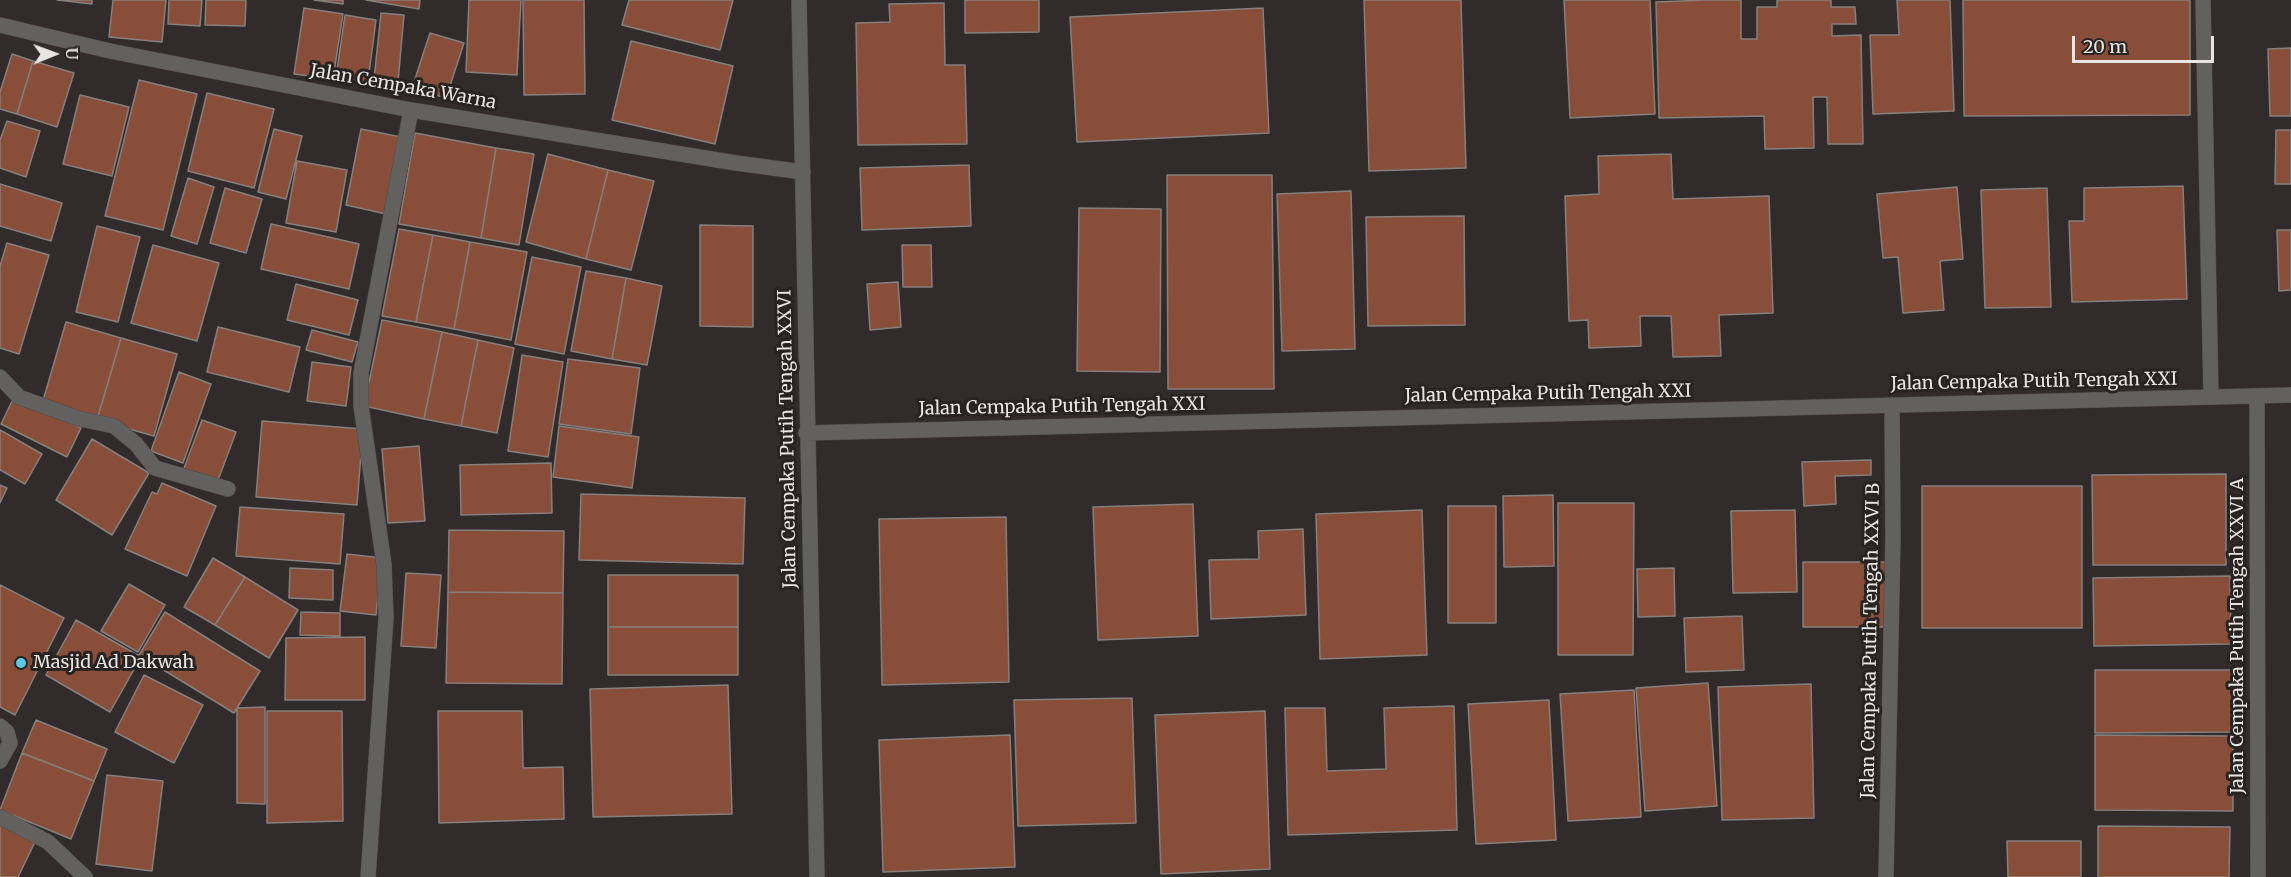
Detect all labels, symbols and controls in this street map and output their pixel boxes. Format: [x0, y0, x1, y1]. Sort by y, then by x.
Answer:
north arrow [24, 24, 84, 84]
scale bar [2075, 24, 2218, 62]
text: 20 m [2083, 35, 2127, 58]
text: U [62, 48, 82, 60]
street label: Jalan Cempaka Warna [308, 60, 498, 114]
street label: Jalan Cempaka Putih Tengah XXVI [775, 289, 801, 589]
street label: Jalan Cempaka Putih Tengah XXI [1890, 369, 2178, 395]
street label: Jalan Cempaka Putih Tengah XXI [1404, 381, 1692, 407]
street label: Jalan Cempaka Putih Tengah XXI [918, 394, 1206, 420]
street label: Jalan Cempaka Putih Tengah XXVI A [2227, 478, 2249, 794]
street label: Jalan Cempaka Putih Tengah XXVI B [1857, 483, 1885, 799]
place label: Masjid Ad Dakwah [33, 652, 194, 674]
marker: Masjid Ad Dakwah [14, 656, 28, 670]

